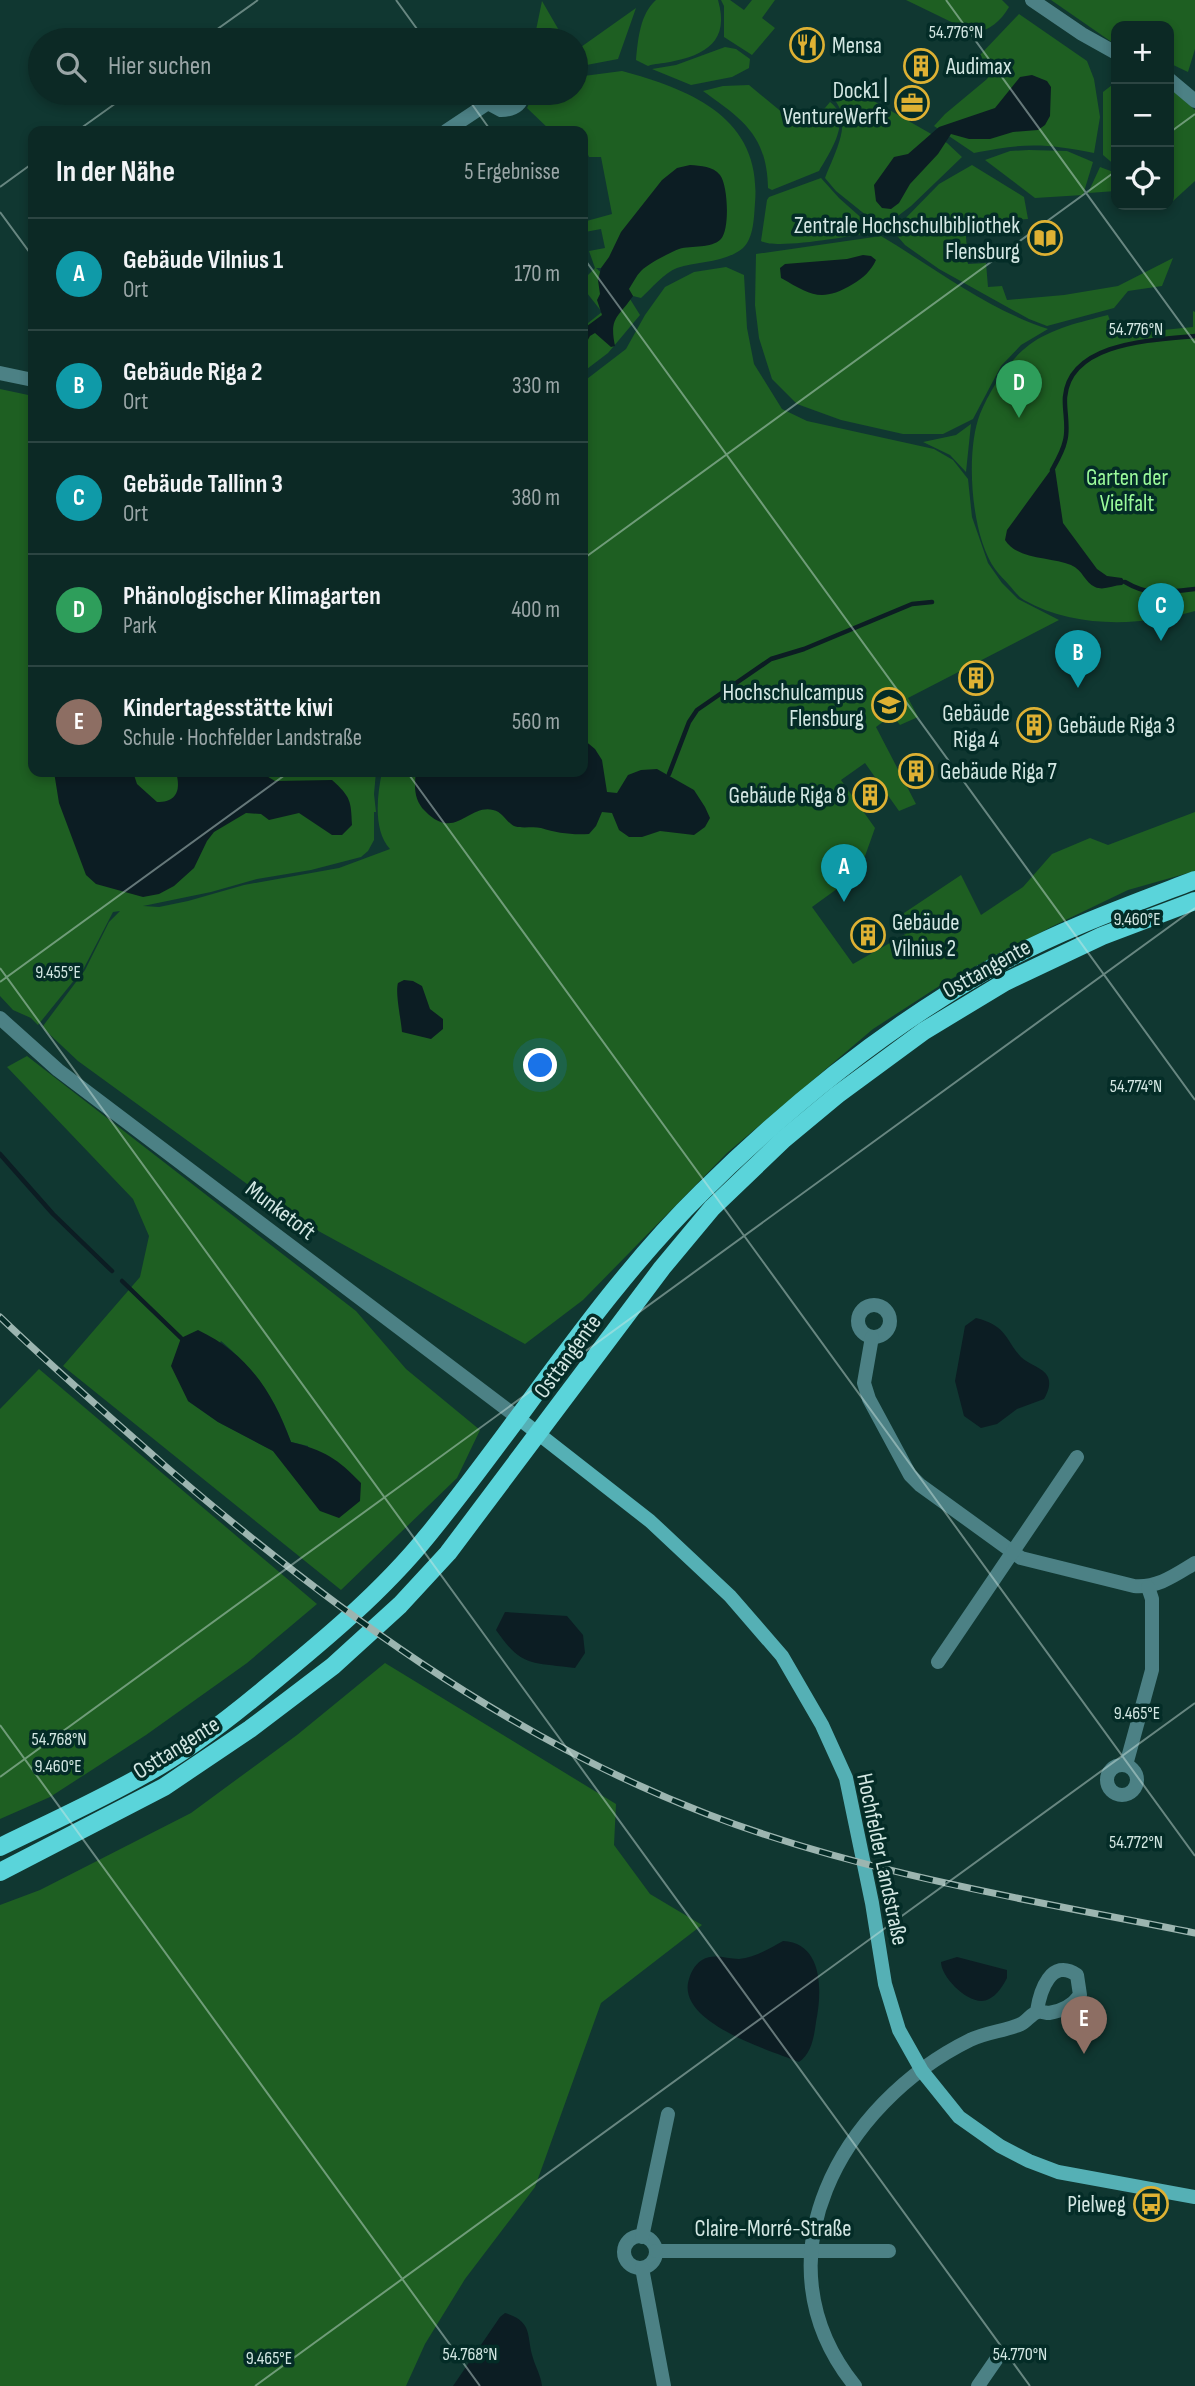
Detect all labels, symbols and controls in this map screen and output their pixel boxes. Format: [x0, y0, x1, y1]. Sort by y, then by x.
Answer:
map controls [1111, 21, 1174, 210]
button: + [1111, 21, 1174, 84]
text: 54.776°N [929, 22, 983, 43]
restaurant icon: Mensa [788, 26, 826, 64]
search box [28, 28, 588, 105]
place label: Mensa [832, 32, 882, 60]
building icon: Audimax [902, 47, 940, 85]
icon: search [52, 48, 90, 86]
text: Hier suchen [108, 51, 211, 82]
place label: Audimax [945, 53, 1012, 81]
place label: Dock1 | VentureWerft [783, 77, 888, 131]
office icon: Dock1 | VentureWerft [893, 84, 931, 122]
button: − [1111, 84, 1174, 147]
button: locate [1111, 147, 1174, 210]
text: In der Nähe [56, 154, 175, 190]
text: 5 Ergebnisse [464, 158, 560, 186]
place label: Zentrale Hochschulbibliothek Flensburg [794, 212, 1020, 266]
library icon: Zentrale Hochschulbibliothek Flensburg [1026, 219, 1064, 257]
text: Gebäude Vilnius 1 [123, 245, 283, 276]
text: A [74, 260, 84, 288]
text: 170 m [514, 260, 560, 288]
text: Ort [123, 276, 148, 304]
text: 54.776°N [1109, 319, 1163, 340]
text: Gebäude Riga 2 [123, 357, 262, 388]
pin: D [996, 360, 1042, 418]
text: B [74, 372, 84, 400]
text: 330 m [512, 372, 560, 400]
text: Ort [123, 388, 148, 416]
park label: Garten der Vielfalt [1086, 464, 1168, 518]
text: Gebäude Tallinn 3 [123, 469, 283, 500]
text: C [73, 484, 85, 512]
text: 380 m [512, 484, 560, 512]
text: Ort [123, 500, 148, 528]
text: Phänologischer Klimagarten [123, 581, 381, 612]
pin: C [1138, 583, 1184, 641]
text: D [73, 596, 85, 624]
text: 400 m [511, 596, 560, 624]
text: Park [123, 612, 157, 640]
pin: B [1055, 630, 1101, 688]
building icon: Gebäude Riga 4 [957, 659, 995, 697]
place label: Hochschulcampus Flensburg [723, 679, 864, 733]
school or university icon: Hochschulcampus Flensburg [870, 686, 908, 724]
text: Kindertagesstätte kiwi [123, 693, 333, 724]
place label: Gebäude Riga 4 [942, 700, 1010, 754]
building icon: Gebäude Riga 3 [1015, 706, 1053, 744]
text: E [74, 708, 84, 736]
text: 560 m [512, 708, 560, 736]
place label: Gebäude Riga 3 [1058, 712, 1175, 740]
text: Schule · Hochfelder Landstraße [123, 724, 362, 752]
building icon: Gebäude Riga 7 [897, 752, 935, 790]
place label: Gebäude Riga 7 [940, 758, 1057, 786]
building icon: Gebäude Riga 8 [851, 776, 889, 814]
place label: Gebäude Riga 8 [728, 782, 846, 810]
pin: A [821, 844, 867, 902]
place label: Gebäude Vilnius 2 [892, 909, 960, 963]
text: 9.460°E [1113, 909, 1161, 930]
building icon: Gebäude Vilnius 2 [849, 916, 887, 954]
street label: Osttangente [937, 933, 1036, 1005]
text: 9.455°E [35, 962, 81, 983]
your location [523, 1048, 557, 1082]
text: 54.774°N [1110, 1076, 1162, 1097]
street label: Munketoft [240, 1175, 321, 1246]
street label: Osttangente [528, 1309, 608, 1404]
text: 9.465°E [1114, 1703, 1160, 1724]
street label: Osttangente [128, 1710, 225, 1785]
text: 54.768°N [32, 1729, 86, 1750]
text: 9.460°E [34, 1756, 82, 1777]
street label: Hochfelder Landstraße [850, 1771, 914, 1948]
text: 54.772°N [1109, 1832, 1163, 1853]
pin: E [1061, 1996, 1107, 2054]
bus stop icon: Pielweg [1132, 2185, 1170, 2223]
place label: Pielweg [1067, 2191, 1126, 2219]
street label: Claire-Morré-Straße [695, 2215, 851, 2243]
text: 54.768°N [443, 2344, 497, 2365]
text: 54.770°N [993, 2344, 1047, 2365]
text: 9.465°E [246, 2348, 292, 2369]

